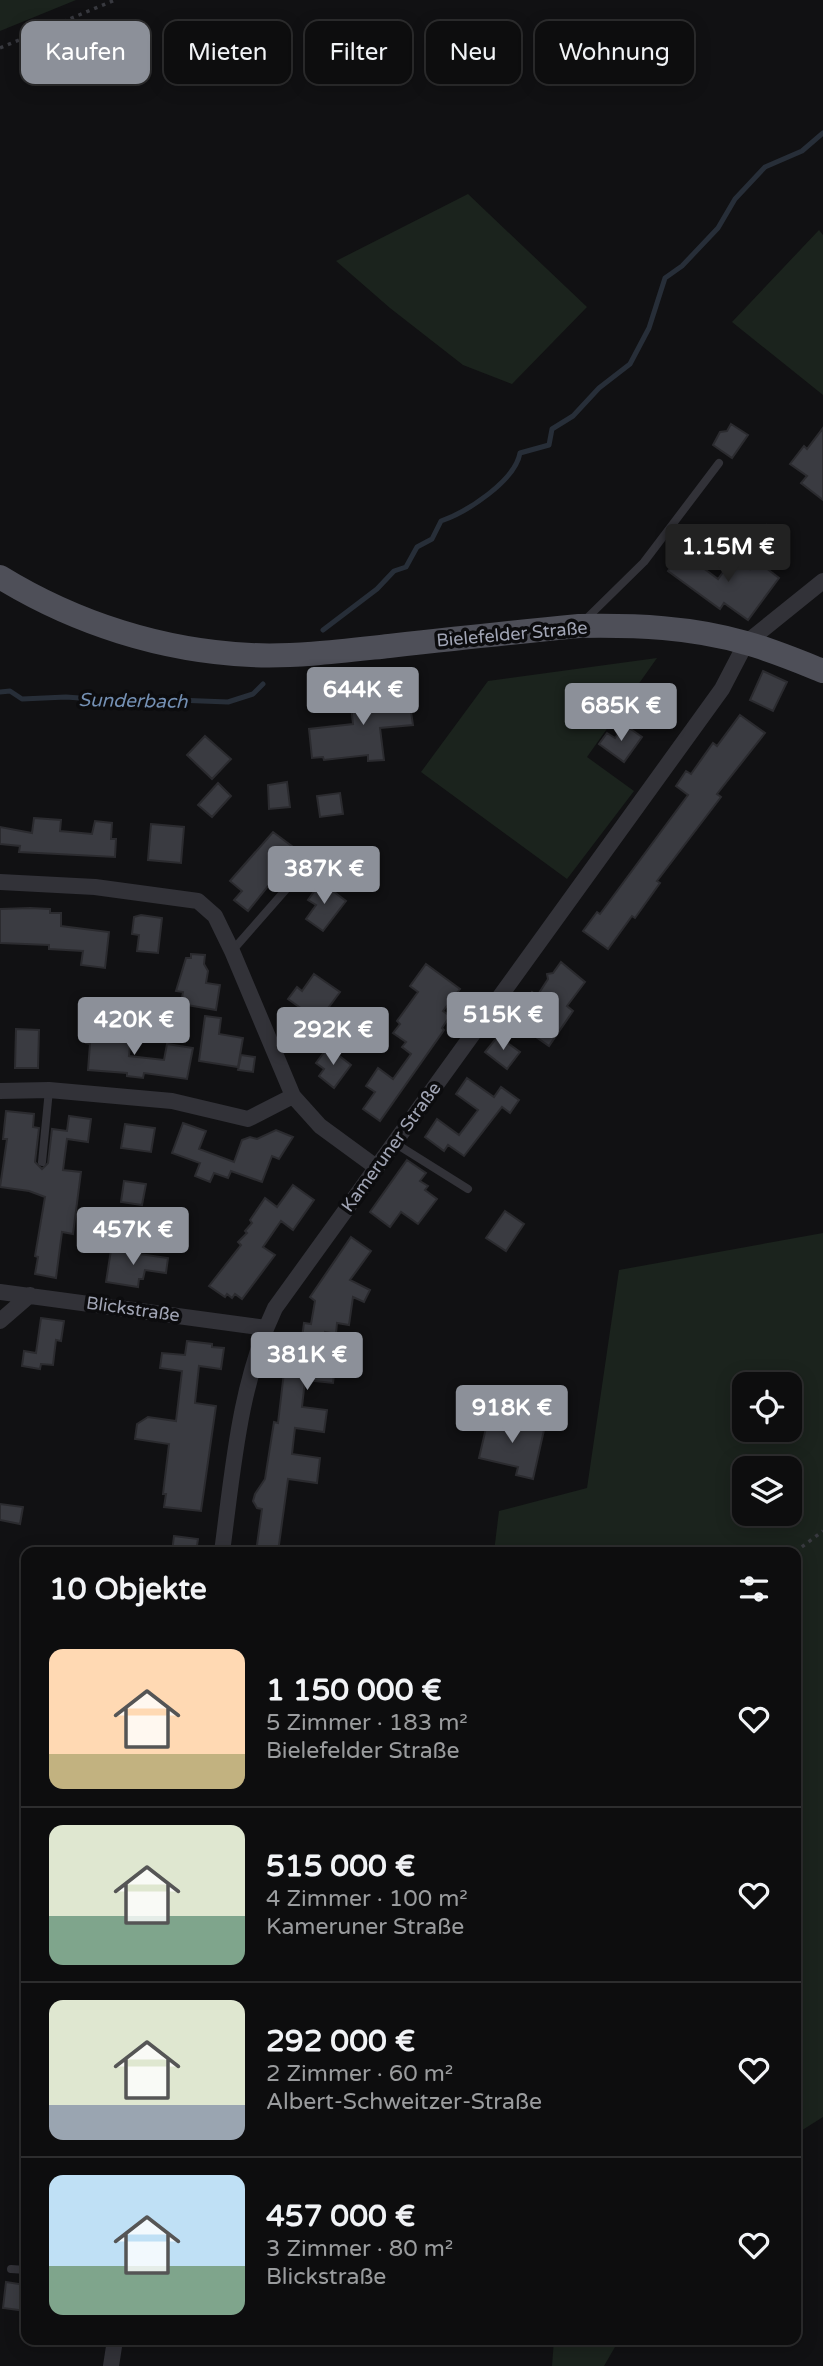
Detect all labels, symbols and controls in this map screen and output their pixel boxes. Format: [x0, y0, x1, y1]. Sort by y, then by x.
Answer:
chip: Kaufen [21, 21, 150, 84]
chip: Mieten [164, 21, 291, 84]
chip: Filter [305, 21, 412, 84]
chip: Neu [426, 21, 521, 84]
chip: Wohnung [535, 21, 694, 84]
pin: 1.15M € [663, 524, 793, 584]
text: 1.15M € [681, 533, 775, 561]
street label: Bielefelder Straße [436, 616, 588, 652]
pin: 644K € [306, 668, 420, 727]
text: 644K € [323, 676, 403, 704]
pin: 685K € [564, 684, 678, 743]
water label: Sunderbach [78, 689, 188, 713]
text: 685K € [581, 692, 661, 720]
pin: 387K € [267, 846, 381, 906]
text: 387K € [284, 855, 364, 883]
pin: 515K € [446, 992, 560, 1052]
pin: 420K € [77, 998, 191, 1057]
text: 515K € [463, 1001, 543, 1029]
text: 420K € [94, 1006, 174, 1034]
pin: 292K € [276, 1007, 390, 1067]
text: 292K € [293, 1016, 373, 1044]
street label: Kameruner Straße [336, 1078, 446, 1216]
pin: 457K € [76, 1208, 190, 1267]
text: 457K € [93, 1216, 173, 1244]
street label: Blickstraße [85, 1292, 181, 1326]
pin: 381K € [250, 1332, 364, 1392]
text: 381K € [267, 1341, 347, 1369]
map controls [732, 1372, 802, 1526]
button: locate [732, 1372, 802, 1442]
pin: 918K € [455, 1386, 569, 1445]
text: 918K € [472, 1394, 552, 1422]
button: layers [732, 1456, 802, 1526]
icon: filters [735, 1570, 773, 1608]
text: 10 Objekte [49, 1571, 207, 1608]
text: 1 150 000 € [266, 1672, 442, 1709]
icon: home [105, 1677, 189, 1761]
icon: heart [735, 1700, 773, 1738]
text: 5 Zimmer · 183 m² [266, 1709, 468, 1737]
text: Bielefelder Straße [266, 1737, 460, 1765]
text: 515 000 € [266, 1848, 415, 1885]
icon: home [105, 1853, 189, 1937]
icon: heart [735, 1876, 773, 1914]
text: 4 Zimmer · 100 m² [266, 1885, 468, 1913]
text: Kameruner Straße [266, 1913, 464, 1941]
text: 292 000 € [266, 2023, 415, 2060]
icon: home [105, 2028, 189, 2112]
icon: heart [735, 2051, 773, 2089]
text: 2 Zimmer · 60 m² [266, 2060, 453, 2088]
text: Albert-Schweitzer-Straße [266, 2088, 542, 2116]
text: 457 000 € [266, 2198, 415, 2235]
icon: home [105, 2203, 189, 2287]
icon: heart [735, 2226, 773, 2264]
text: 3 Zimmer · 80 m² [266, 2235, 453, 2263]
text: Blickstraße [266, 2263, 386, 2291]

